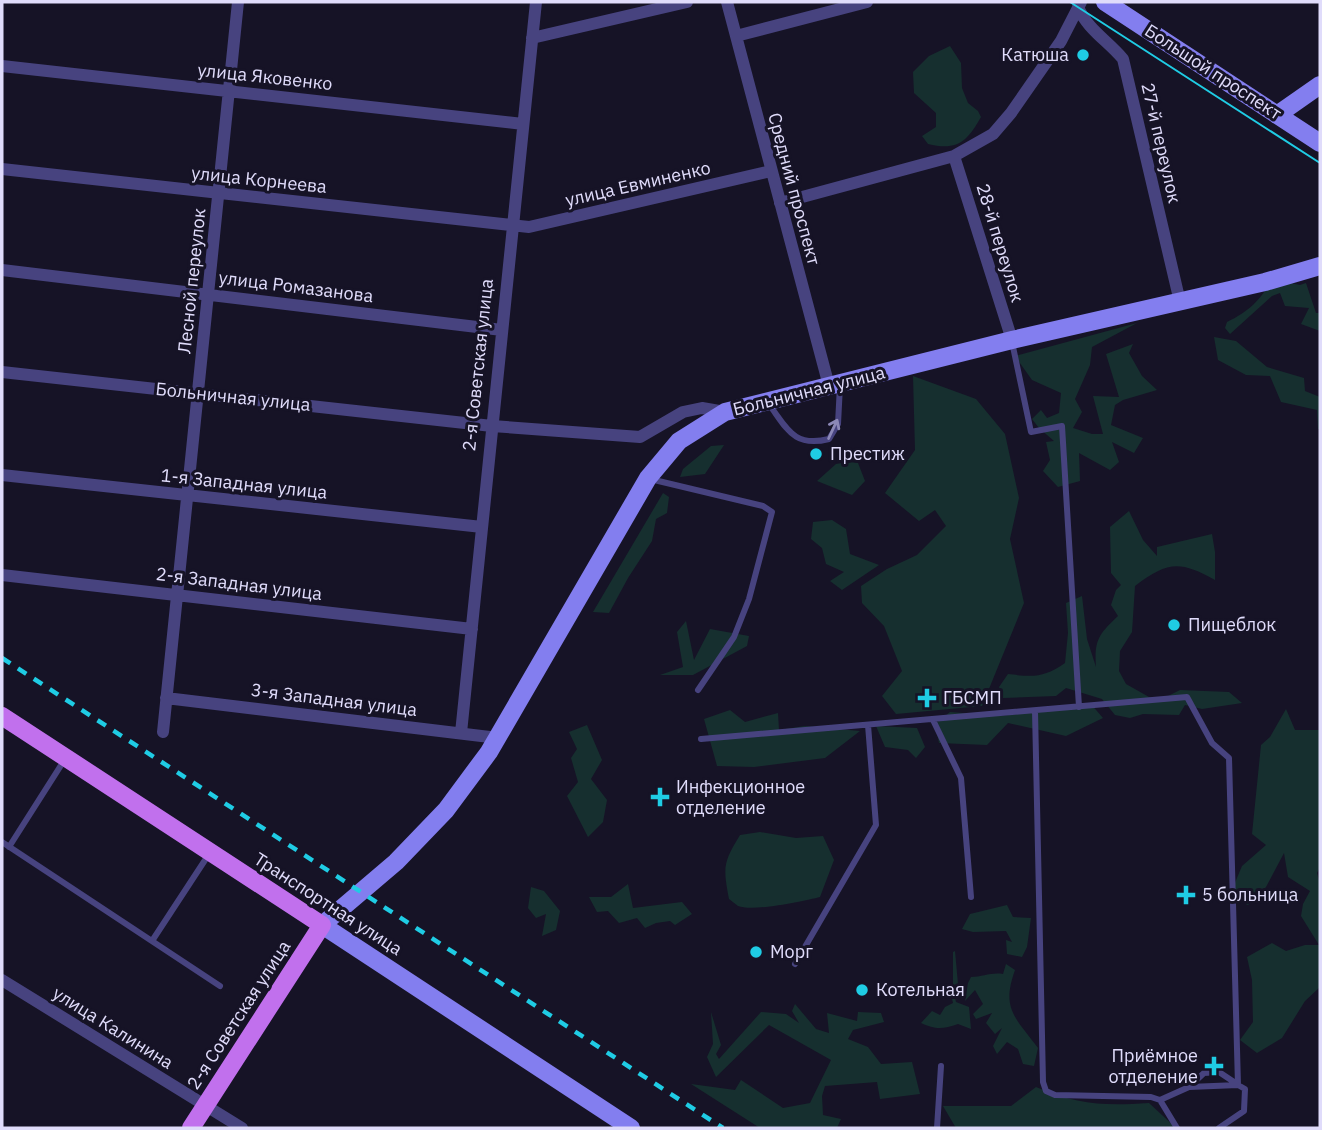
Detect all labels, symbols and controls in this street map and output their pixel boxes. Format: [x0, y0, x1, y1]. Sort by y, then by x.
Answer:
street label: Большой проспект [1140, 19, 1287, 125]
place label: Катюша [1001, 43, 1069, 66]
marker: Катюша [1075, 47, 1091, 63]
street label: улица Яковенко [196, 58, 334, 95]
street label: 27-й переулок [1136, 80, 1187, 205]
street label: Средний проспект [763, 110, 826, 268]
street label: улица Евминенко [563, 156, 713, 211]
street label: улица Корнеева [190, 161, 328, 198]
street label: 28-й переулок [972, 181, 1029, 305]
street label: Лесной переулок [172, 207, 211, 355]
street label: улица Ромазанова [217, 266, 375, 307]
street label: 2-я Советская улица [457, 277, 498, 452]
street label: Больничная улица [731, 360, 888, 421]
street label: Больничная улица [154, 377, 312, 416]
one-way arrow [827, 418, 840, 439]
place label: Престиж [830, 442, 905, 465]
marker: Престиж [808, 446, 824, 462]
street label: 1-я Западная улица [160, 463, 329, 504]
street label: 2-я Западная улица [155, 562, 324, 605]
place label: Пищеблок [1188, 613, 1276, 636]
marker: Пищеблок [1166, 617, 1182, 633]
street label: 3-я Западная улица [250, 678, 419, 721]
place label: ГБСМП [943, 686, 1002, 709]
marker: ГБСМП [917, 688, 937, 708]
place label: Инфекционное отделение [676, 775, 805, 819]
marker: Инфекционное отделение [650, 787, 670, 807]
street label: Транспортная улица [250, 847, 407, 960]
place label: 5 больница [1202, 883, 1299, 906]
marker: 5 больница [1176, 885, 1196, 905]
street label: 2-я Советская улица [182, 936, 296, 1094]
place label: Морг [770, 940, 813, 963]
marker: Морг [748, 944, 764, 960]
place label: Котельная [876, 978, 965, 1001]
street label: улица Калинина [49, 981, 178, 1074]
marker: Котельная [854, 982, 870, 998]
place label: Приёмное отделение [1108, 1044, 1198, 1088]
marker: Приёмное отделение [1204, 1056, 1224, 1076]

